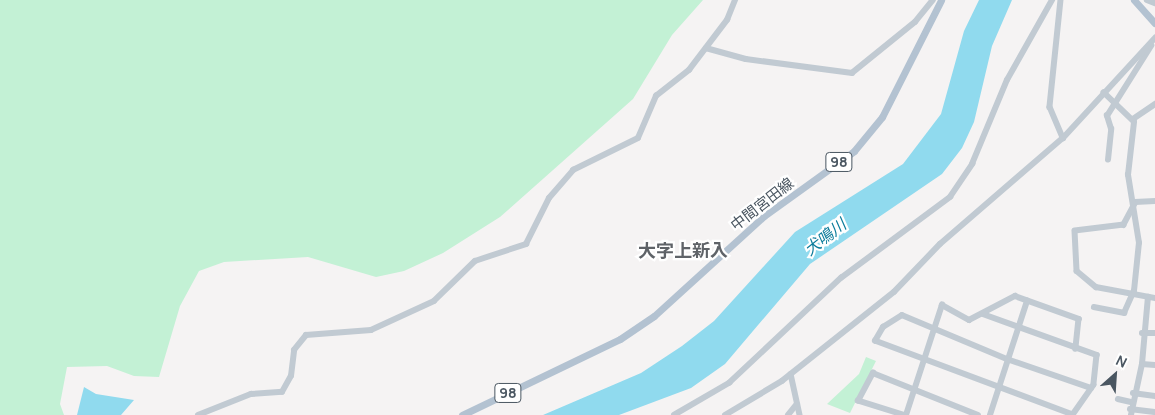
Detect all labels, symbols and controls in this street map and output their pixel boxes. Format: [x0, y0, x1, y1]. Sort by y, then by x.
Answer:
road number: 98 [825, 150, 853, 173]
street label: 中間宮田線 [727, 174, 797, 234]
water label: 犬鳴川 [800, 215, 850, 259]
district label: 大字上新入 [638, 239, 728, 261]
north arrow [1090, 350, 1140, 400]
text: N [1113, 350, 1130, 372]
road number: 98 [494, 382, 522, 404]

